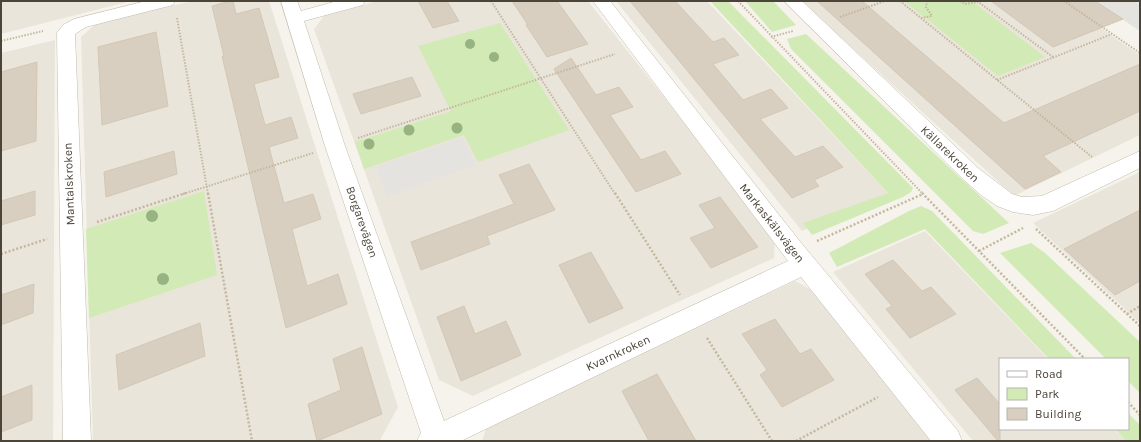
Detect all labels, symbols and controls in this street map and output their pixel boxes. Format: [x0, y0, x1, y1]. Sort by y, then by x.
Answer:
street label: Källarekroken [918, 123, 982, 185]
street label: Mantalskroken [61, 142, 77, 226]
street label: Markaskälsvägen [737, 181, 807, 265]
street label: Borgarevägen [343, 184, 381, 260]
street label: Kvarnkroken [584, 332, 652, 374]
legend [999, 358, 1129, 430]
text: Road [1035, 367, 1063, 381]
text: Park [1035, 387, 1060, 401]
text: Building [1035, 407, 1082, 421]

